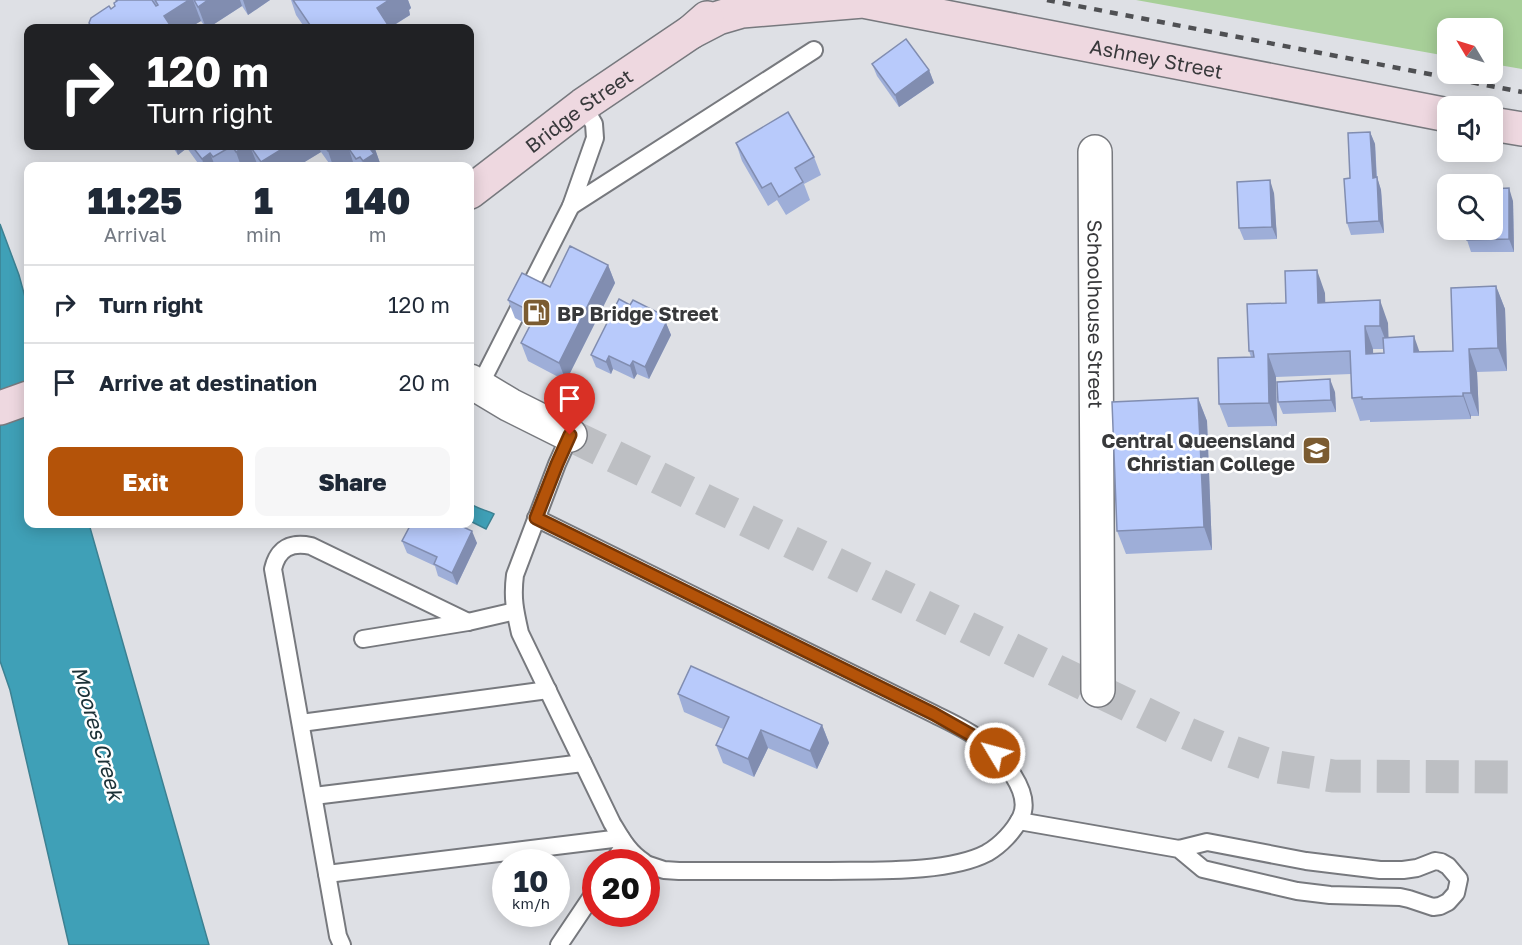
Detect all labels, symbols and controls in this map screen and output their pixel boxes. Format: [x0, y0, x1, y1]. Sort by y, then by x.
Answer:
north arrow [1437, 18, 1503, 84]
map controls [1437, 18, 1503, 240]
street label: Ashney Street [1088, 34, 1225, 83]
text: 120 m [147, 46, 269, 96]
icon: right [48, 48, 126, 126]
street label: Bridge Street [520, 63, 637, 157]
button: sound [1437, 96, 1503, 162]
text: Turn right [147, 97, 273, 129]
button: search [1437, 174, 1503, 240]
text: 11:25 [88, 179, 182, 222]
text: 1 [254, 179, 273, 222]
text: 140 [345, 179, 410, 222]
street label: Schoolhouse Street [1083, 219, 1108, 409]
text: Arrival [104, 222, 166, 246]
text: min [246, 222, 281, 246]
text: m [369, 222, 387, 246]
icon: right [48, 288, 81, 321]
text: Turn right [99, 291, 203, 318]
text: 120 m [388, 291, 450, 318]
fuel station icon: BP Bridge Street [520, 297, 552, 329]
place label: BP Bridge Street [557, 301, 718, 325]
icon: arrive [48, 366, 81, 399]
text: Arrive at destination [99, 369, 317, 396]
text: 20 m [399, 369, 450, 396]
pin [544, 373, 595, 435]
icon: arrive [553, 382, 586, 415]
place label: Central Queensland Christian College [1101, 428, 1295, 475]
school or university icon: Central Queensland Christian College [1300, 435, 1332, 467]
button: Exit [48, 447, 243, 516]
button: Share [255, 447, 450, 516]
water label: Moores Creek [66, 663, 130, 805]
position arrow [963, 721, 1027, 785]
speed limit sign: 20 [582, 849, 660, 927]
text: 10 [514, 863, 548, 899]
text: km/h [512, 894, 550, 912]

